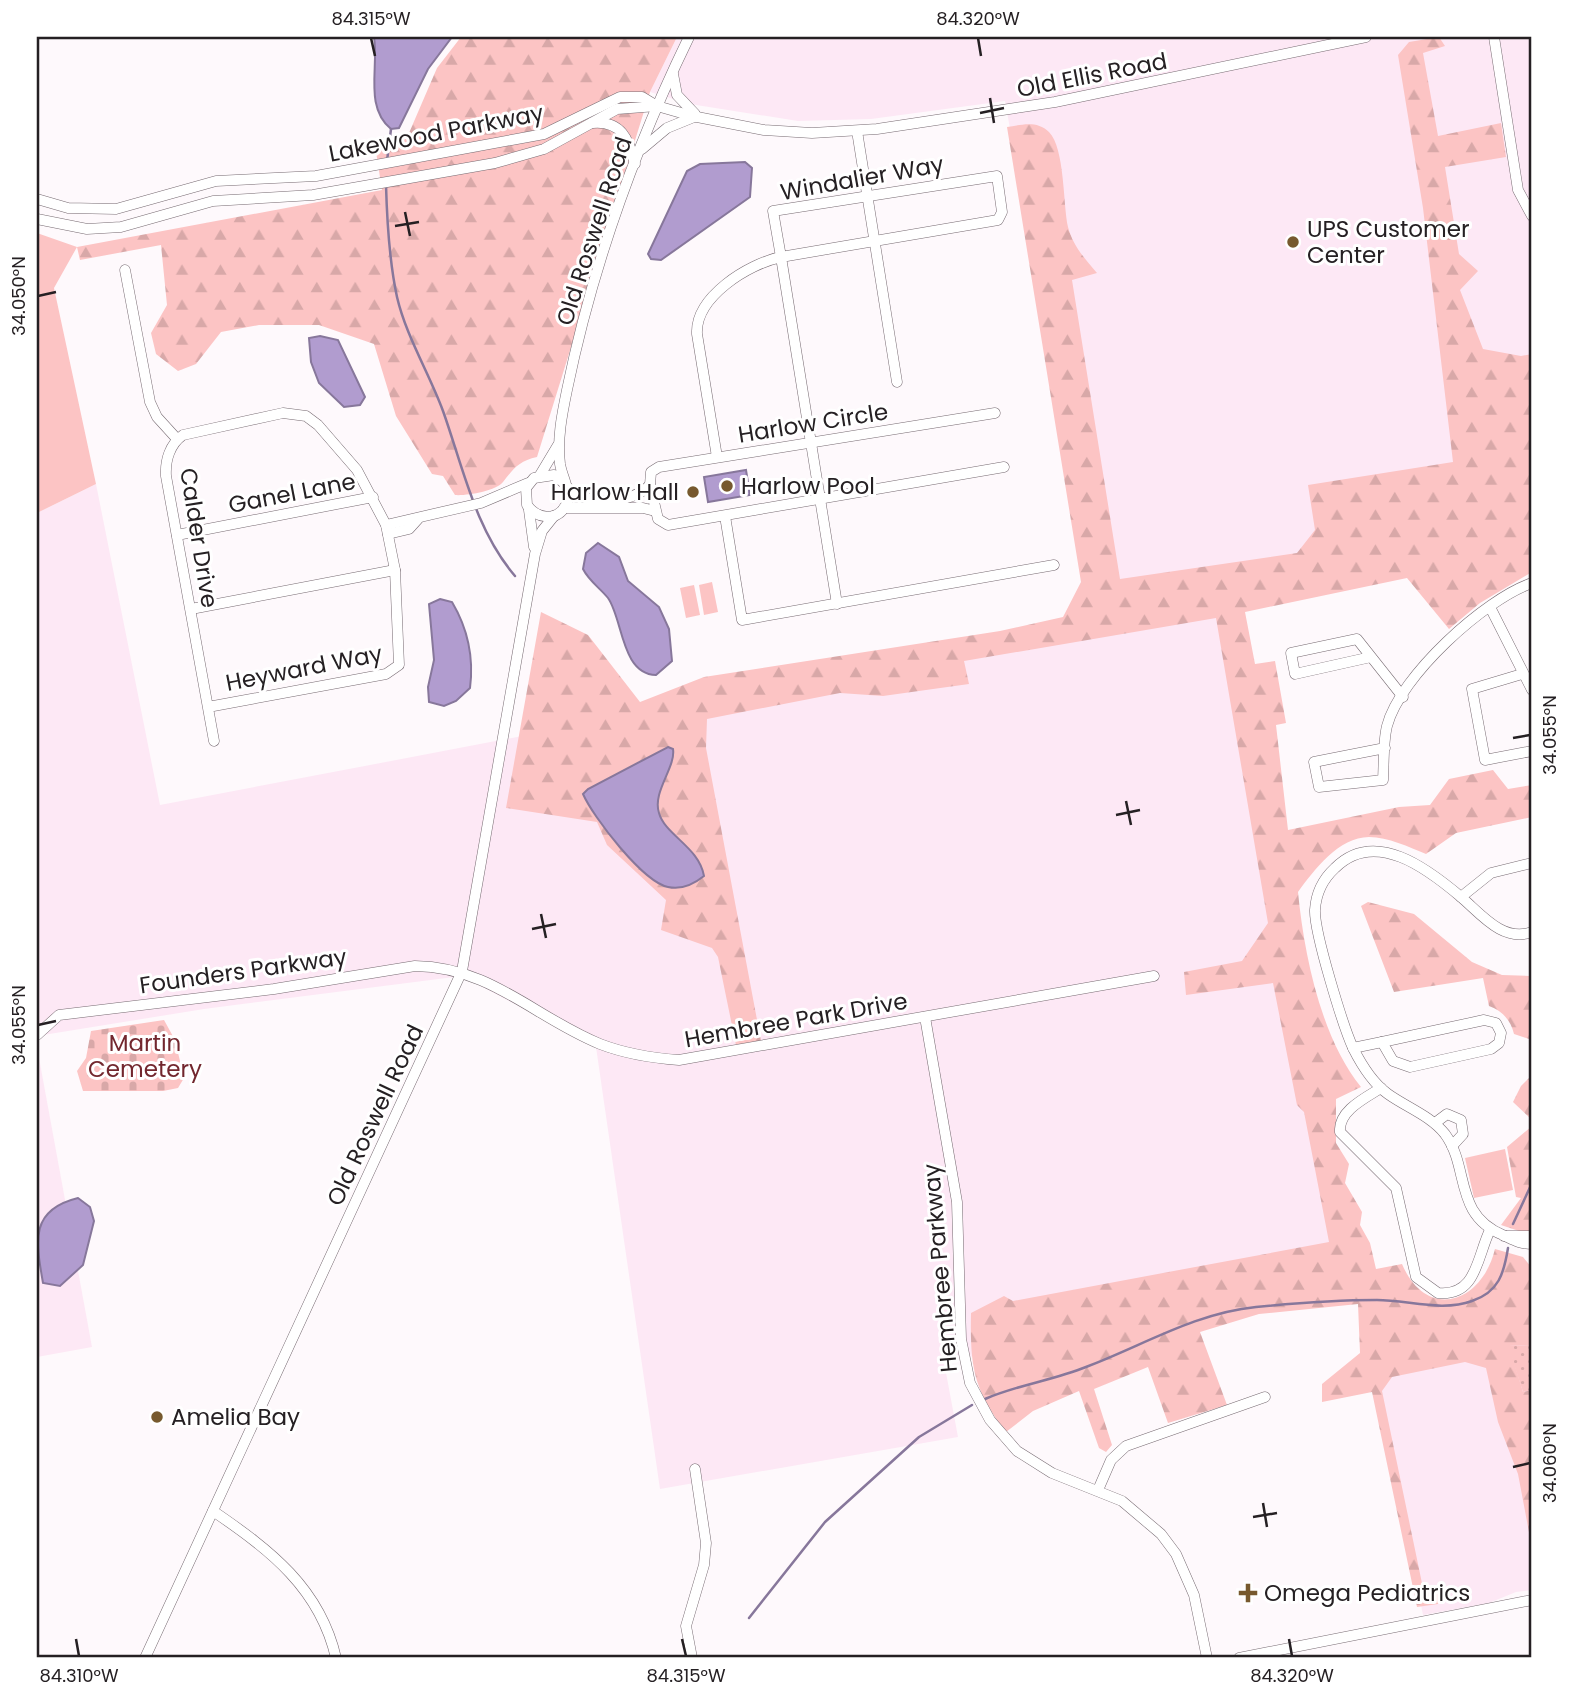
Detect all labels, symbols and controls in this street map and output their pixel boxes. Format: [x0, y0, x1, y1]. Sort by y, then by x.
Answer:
text: 84.315°W [331, 6, 411, 31]
text: 84.320°W [936, 6, 1020, 31]
street label: Old Ellis Road [1014, 45, 1170, 105]
street label: Lakewood Parkway [326, 96, 546, 170]
street label: Old Roswell Road [548, 133, 640, 329]
street label: Windalier Way [778, 148, 946, 208]
place label: UPS Customer Center [1307, 213, 1470, 271]
marker: UPS Customer Center [1285, 234, 1301, 250]
text: 34.050°N [6, 256, 31, 336]
street label: Harlow Circle [736, 395, 890, 451]
street label: Ganel Lane [226, 465, 358, 521]
street label: Calder Drive [172, 466, 226, 610]
place label: Harlow Pool [741, 470, 875, 502]
place label: Harlow Hall [551, 476, 679, 508]
marker: Harlow Pool [719, 478, 735, 494]
marker: Harlow Hall [685, 484, 701, 500]
street label: Heyward Way [223, 637, 385, 699]
text: 34.055°N [1537, 695, 1562, 775]
street label: Founders Parkway [137, 941, 349, 1001]
text: 34.055°N [6, 985, 31, 1065]
street label: Hembree Park Drive [682, 985, 910, 1055]
street label: Old Roswell Road [319, 1019, 431, 1211]
park label: Martin Cemetery [88, 1027, 202, 1085]
street label: Hembree Parkway [915, 1162, 965, 1374]
place label: Amelia Bay [171, 1401, 300, 1433]
marker: Amelia Bay [149, 1409, 165, 1425]
text: 34.060°N [1537, 1423, 1562, 1503]
place label: Omega Pediatrics [1264, 1577, 1470, 1609]
marker: Omega Pediatrics [1238, 1583, 1258, 1603]
text: 84.310°W [39, 1663, 119, 1688]
text: 84.315°W [646, 1663, 726, 1688]
text: 84.320°W [1250, 1663, 1334, 1688]

